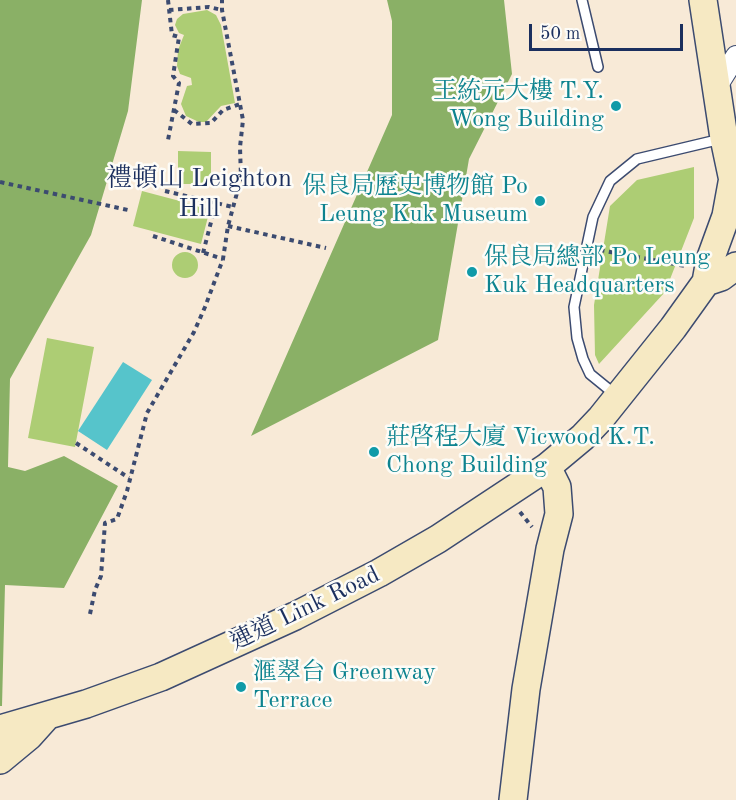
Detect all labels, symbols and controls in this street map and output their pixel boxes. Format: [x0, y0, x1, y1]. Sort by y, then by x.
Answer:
scale bar [532, 12, 686, 50]
text: 50 m [540, 25, 580, 43]
place label: 王統元大樓 T.Y. Wong Building [433, 78, 604, 134]
marker: 王統元大樓 T.Y. Wong Building [609, 99, 623, 113]
district label: 禮頓山 Leighton Hill [106, 163, 292, 224]
place label: 保良局歷史博物館 Po Leung Kuk Museum [302, 173, 528, 229]
marker: 保良局歷史博物館 Po Leung Kuk Museum [533, 194, 547, 208]
place label: 保良局總部 Po Leung Kuk Headquarters [484, 244, 710, 300]
marker: 保良局總部 Po Leung Kuk Headquarters [465, 265, 479, 279]
place label: 莊啓程大廈 Vicwood K.T. Chong Building [386, 424, 655, 480]
marker: 莊啓程大廈 Vicwood K.T. Chong Building [367, 445, 381, 459]
street label: 連道 Link Road [225, 560, 385, 658]
place label: 滙翠台 Greenway Terrace [253, 659, 436, 715]
marker: 滙翠台 Greenway Terrace [234, 680, 248, 694]

